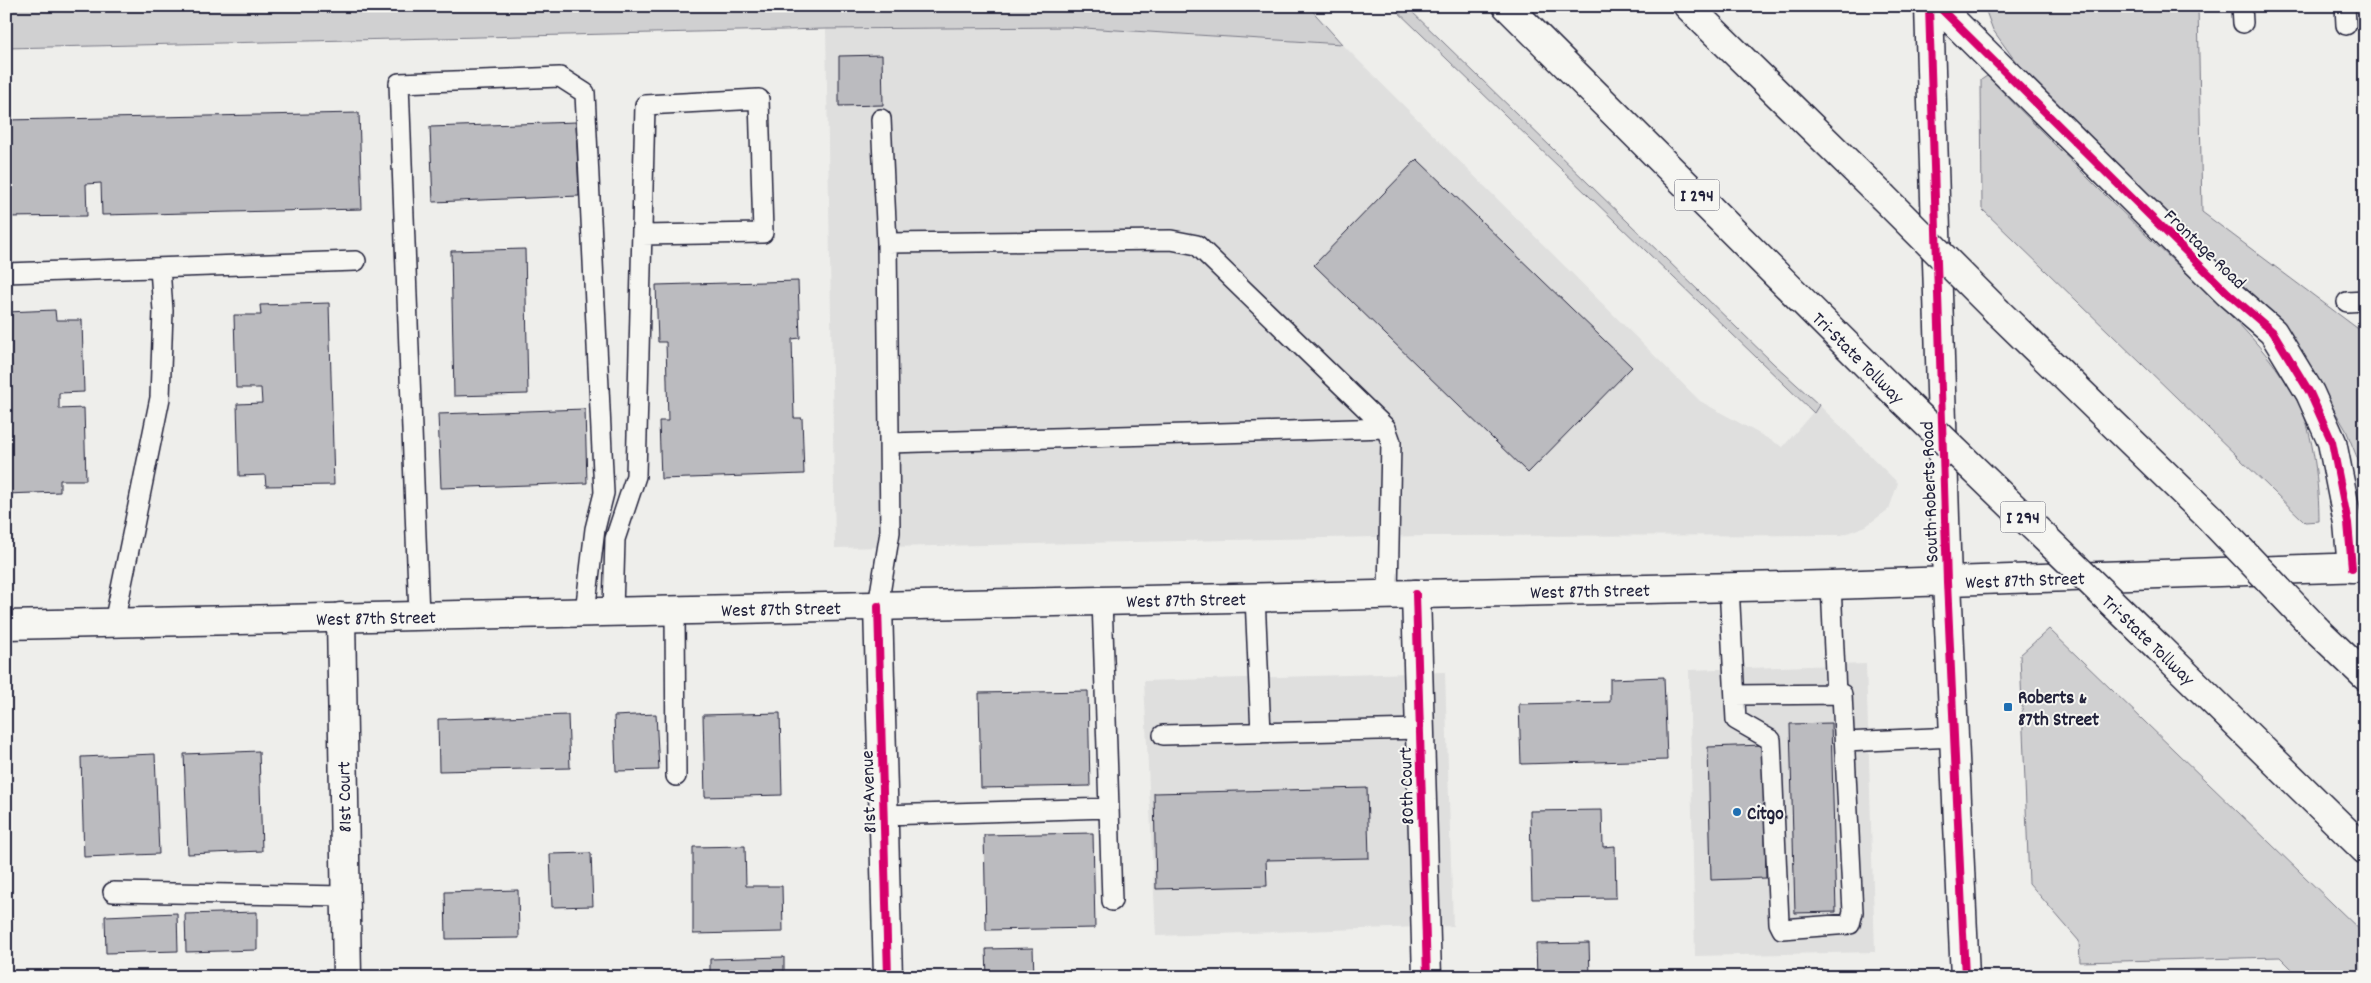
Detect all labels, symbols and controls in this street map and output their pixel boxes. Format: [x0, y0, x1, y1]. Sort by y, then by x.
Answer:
road number: I 294 [1674, 180, 1720, 210]
street label: Frontage Road [2156, 204, 2251, 297]
street label: Tri-State Tollway [1804, 307, 1909, 412]
street label: South Roberts Road [1916, 421, 1947, 563]
road number: I 294 [2000, 502, 2046, 532]
street label: West 87th Street [1965, 567, 2085, 598]
street label: West 87th Street [1530, 579, 1650, 608]
street label: West 87th Street [1126, 588, 1246, 617]
street label: Tri-State Tollway [2094, 590, 2200, 693]
street label: West 87th Street [721, 597, 841, 626]
street label: West 87th Street [316, 606, 436, 635]
place label: Roberts & 87th Street [2018, 686, 2099, 735]
marker: Roberts & 87th Street [2002, 701, 2014, 713]
street label: 80th Court [1394, 746, 1423, 825]
street label: 81st Avenue [856, 750, 885, 834]
street label: 81st Court [332, 761, 361, 833]
place label: Citgo [1747, 802, 1784, 829]
marker: Citgo [1731, 806, 1743, 818]

